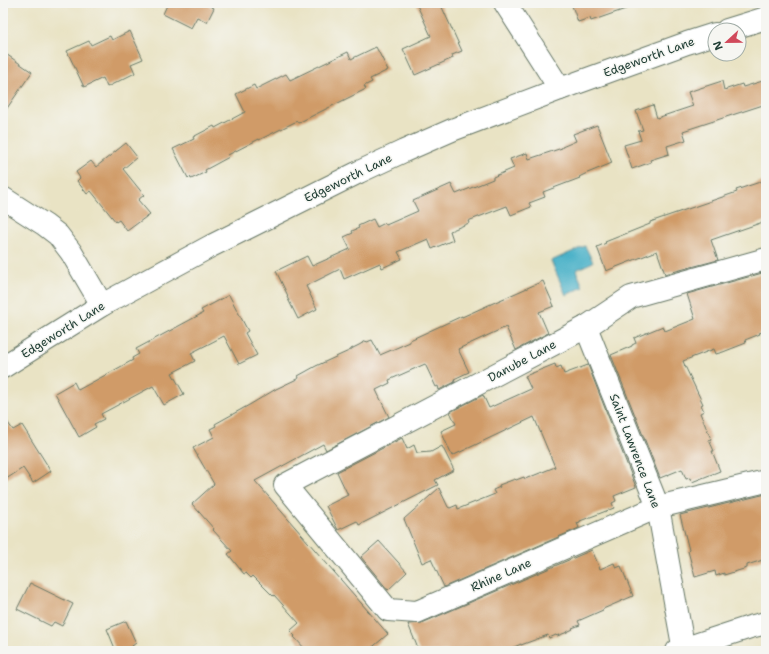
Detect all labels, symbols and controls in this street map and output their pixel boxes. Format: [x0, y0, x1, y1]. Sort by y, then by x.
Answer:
north arrow [707, 22, 747, 62]
street label: Edgeworth Lane [601, 33, 697, 81]
text: N [709, 38, 727, 52]
street label: Edgeworth Lane [301, 150, 395, 206]
street label: Edgeworth Lane [18, 298, 108, 362]
street label: Danube Lane [485, 336, 559, 386]
street label: Saint Lawrence Lane [606, 391, 664, 511]
street label: Rhine Lane [468, 554, 534, 596]

